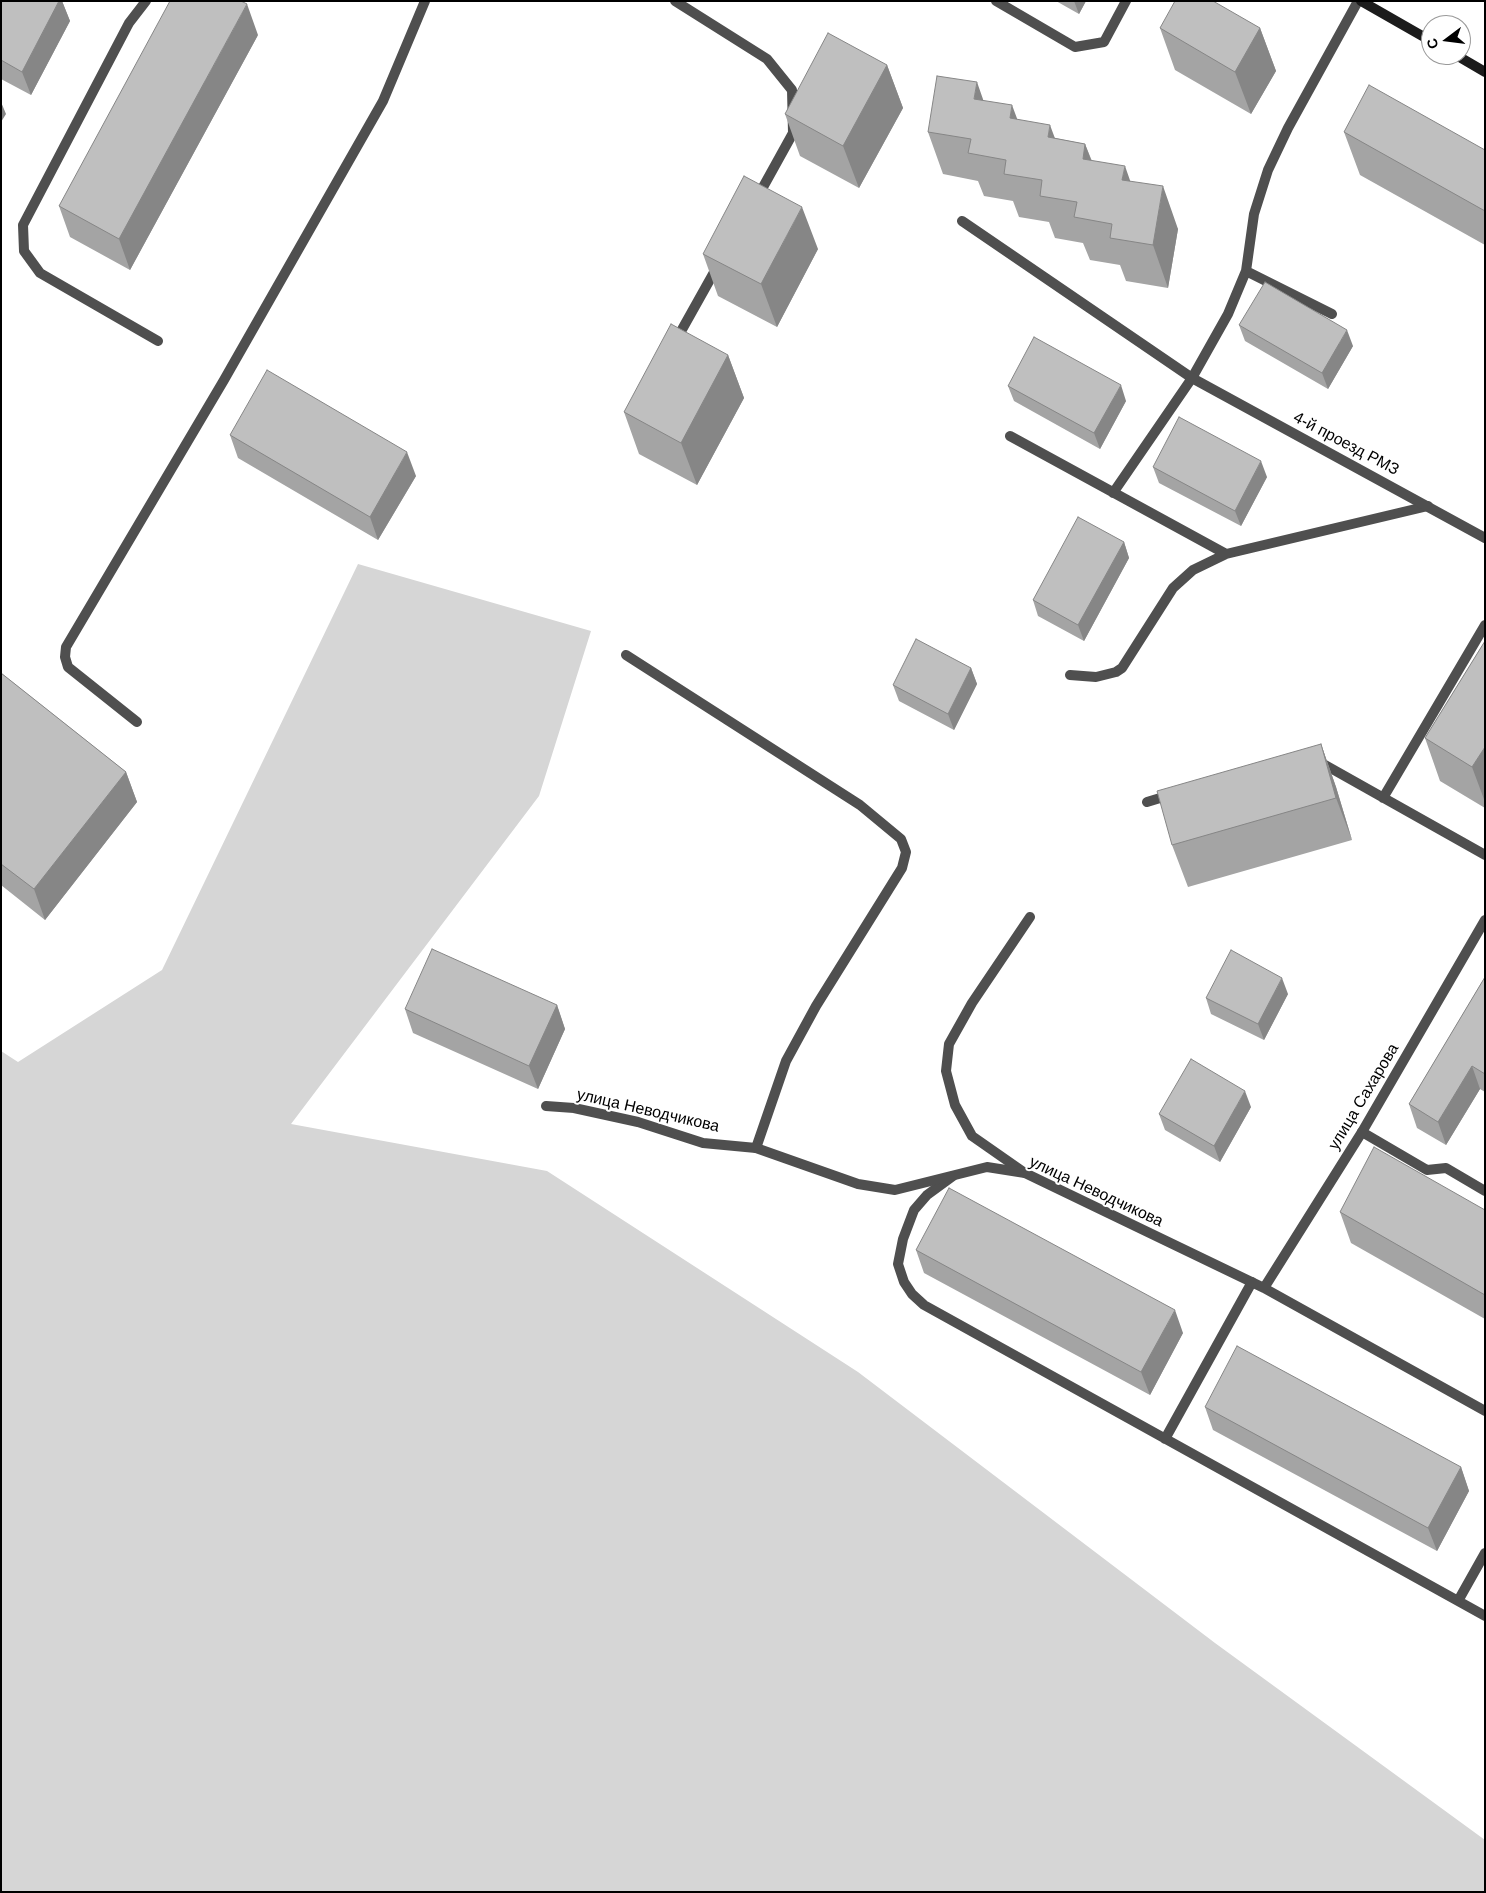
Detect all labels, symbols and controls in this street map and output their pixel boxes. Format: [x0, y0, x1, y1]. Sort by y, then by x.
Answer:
north arrow [1421, 15, 1471, 65]
text: С [1423, 37, 1442, 51]
street label: 4-й проезд РМЗ [1290, 408, 1402, 480]
street label: улица Сахарова [1325, 1040, 1403, 1154]
street label: улица Неводчикова [575, 1085, 721, 1137]
street label: улица Неводчикова [1026, 1153, 1166, 1231]

